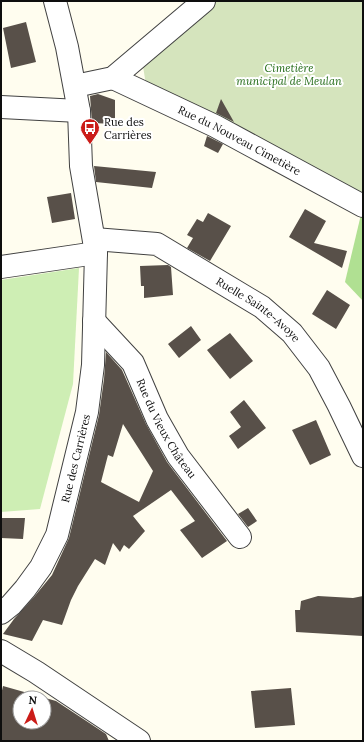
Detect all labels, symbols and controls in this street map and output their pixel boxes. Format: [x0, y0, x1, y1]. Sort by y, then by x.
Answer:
park label: Cimetière municipal de Meulan [236, 61, 342, 88]
street label: Rue du Nouveau Cimetière [176, 103, 303, 178]
place label: Rue des Carrières [104, 115, 152, 142]
bus stop icon: Rue des Carrières [79, 117, 101, 145]
street label: Ruelle Sainte-Avoye [213, 274, 303, 345]
street label: Rue du Vieux Château [133, 376, 200, 481]
street label: Rue des Carrières [58, 413, 93, 504]
north arrow [12, 690, 52, 730]
text: N [28, 693, 38, 707]

